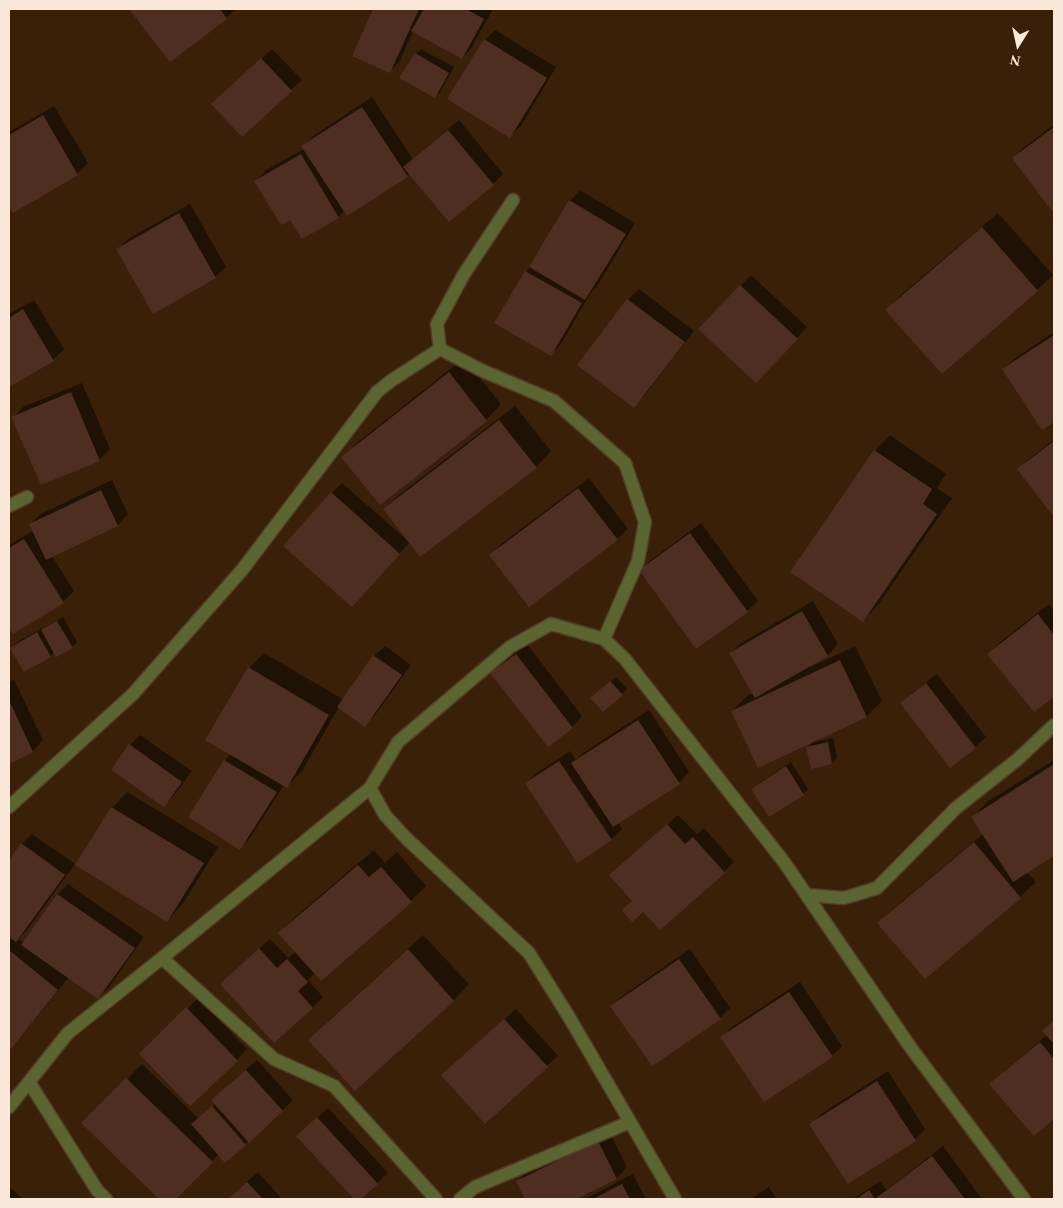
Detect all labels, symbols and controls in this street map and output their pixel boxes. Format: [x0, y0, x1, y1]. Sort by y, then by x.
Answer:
north arrow [993, 20, 1043, 70]
text: N [1009, 52, 1022, 69]

